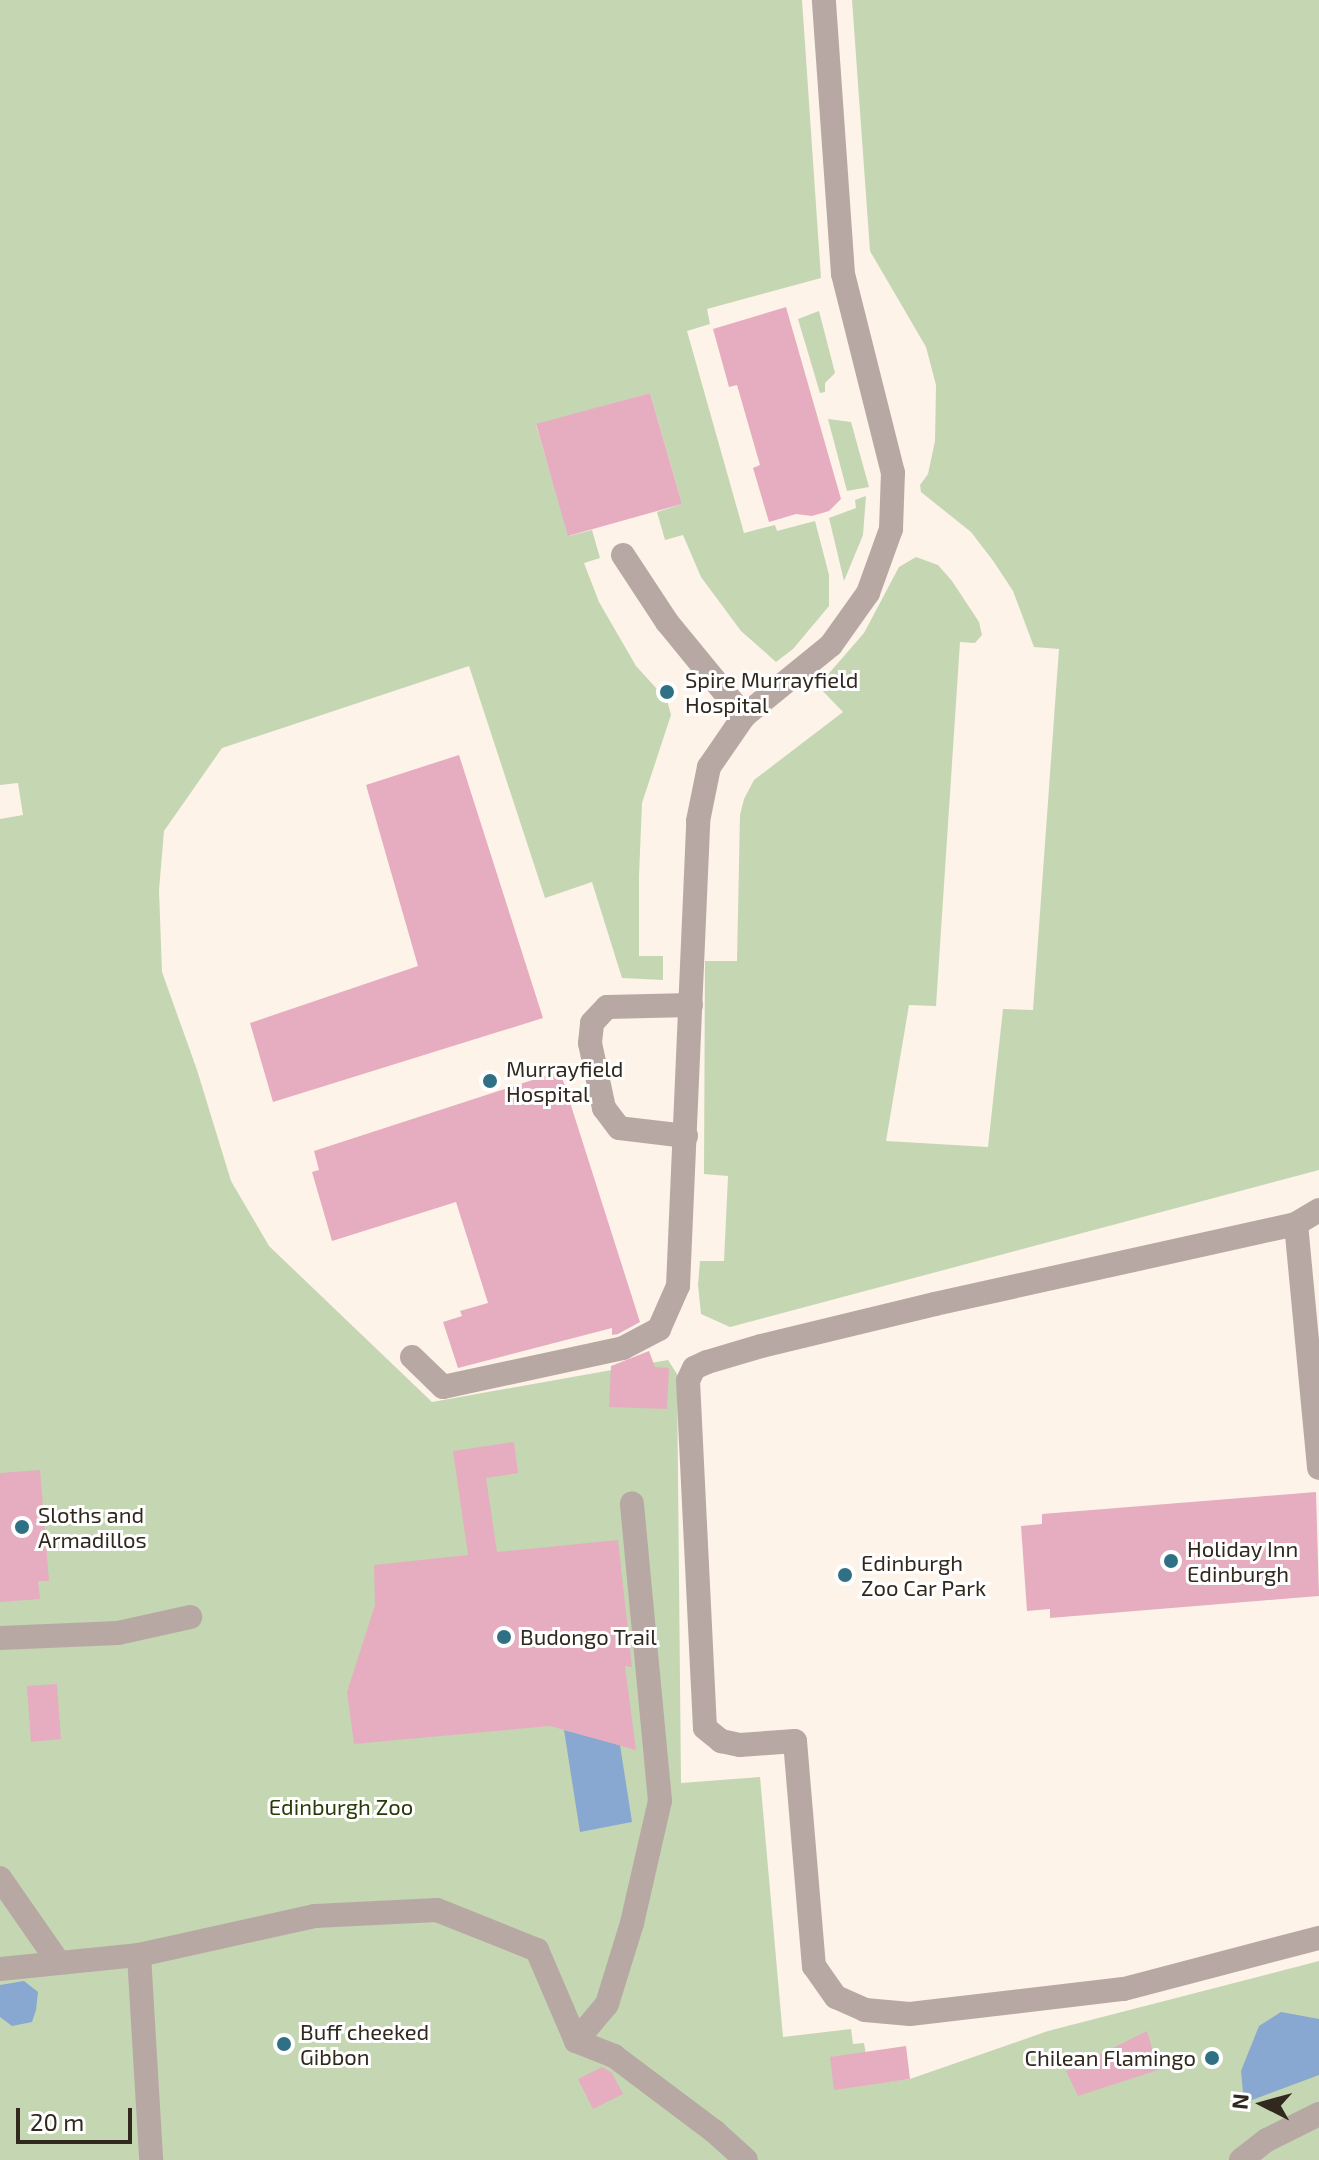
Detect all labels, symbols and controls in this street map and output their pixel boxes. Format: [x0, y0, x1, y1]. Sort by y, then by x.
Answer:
place label: Spire Murrayfield Hospital [685, 666, 858, 718]
marker: Spire Murrayfield Hospital [656, 681, 678, 703]
place label: Murrayfield Hospital [506, 1055, 623, 1106]
marker: Murrayfield Hospital [481, 1072, 499, 1090]
place label: Sloths and Armadillos [38, 1501, 147, 1552]
marker: Sloths and Armadillos [13, 1518, 31, 1536]
place label: Holiday Inn Edinburgh [1187, 1535, 1299, 1586]
place label: Edinburgh Zoo Car Park [861, 1549, 987, 1600]
marker: Holiday Inn Edinburgh [1162, 1552, 1180, 1570]
marker: Edinburgh Zoo Car Park [836, 1566, 854, 1584]
place label: Budongo Trail [520, 1624, 657, 1650]
marker: Budongo Trail [495, 1628, 513, 1646]
park label: Edinburgh Zoo [269, 1794, 413, 1820]
place label: Buff cheeked Gibbon [300, 2018, 429, 2070]
marker: Buff cheeked Gibbon [275, 2035, 293, 2053]
place label: Chilean Flamingo [1024, 2045, 1196, 2071]
marker: Chilean Flamingo [1203, 2049, 1221, 2067]
north arrow [1223, 2064, 1303, 2144]
scale bar [20, 2092, 136, 2142]
text: N [1225, 2092, 1253, 2111]
text: 20 m [30, 2107, 84, 2136]

